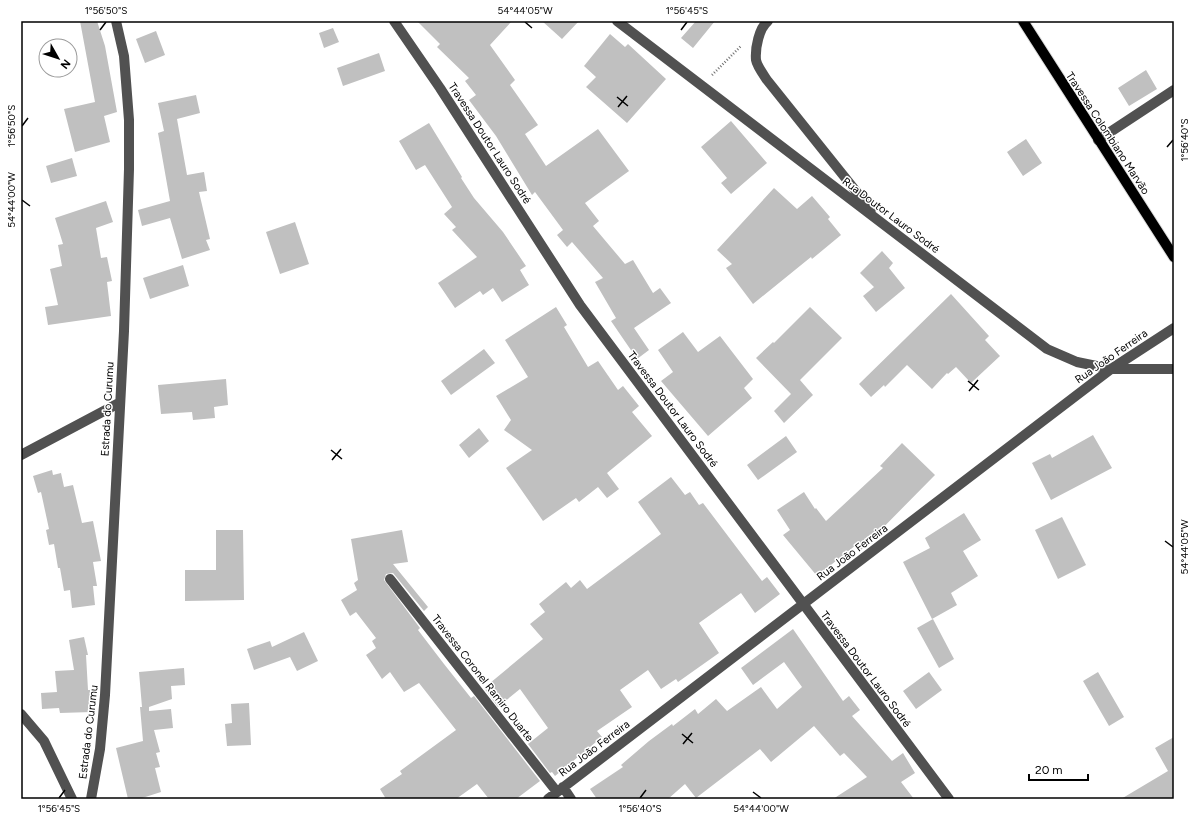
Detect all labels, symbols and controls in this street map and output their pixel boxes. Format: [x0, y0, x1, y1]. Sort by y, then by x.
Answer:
text: 1°56'50"S [85, 4, 127, 17]
text: 54°44'05"W [497, 4, 553, 17]
text: 1°56'45"S [666, 4, 708, 17]
north arrow [38, 38, 78, 78]
text: N [58, 57, 73, 71]
street label: Travessa Colombiano Marvão [1063, 70, 1152, 197]
street label: Travessa Doutor Lauro Sodré [446, 80, 534, 206]
text: 1°56'50"S [5, 105, 18, 147]
text: 1°56'40"S [1178, 118, 1191, 162]
text: 54°44'00"W [5, 172, 18, 228]
street label: Rua Doutor Lauro Sodré [840, 175, 942, 256]
street label: Rua João Ferreira [1073, 327, 1150, 386]
street label: Travessa Doutor Lauro Sodré [625, 349, 720, 470]
street label: Estrada do Curumu [99, 361, 116, 457]
text: 54°44'05"W [1178, 519, 1191, 575]
street label: Rua João Ferreira [814, 522, 890, 583]
street label: Travessa Doutor Lauro Sodré [818, 609, 913, 730]
street label: Travessa Coronel Ramiro Duarte [429, 612, 536, 744]
street label: Estrada do Curumu [76, 684, 101, 780]
street label: Rua João Ferreira [556, 718, 632, 779]
scale bar [1029, 756, 1088, 782]
text: 20 m [1035, 763, 1063, 777]
text: 1°56'45"S [38, 802, 80, 815]
text: 1°56'40"S [618, 802, 662, 815]
text: 54°44'00"W [733, 802, 789, 815]

